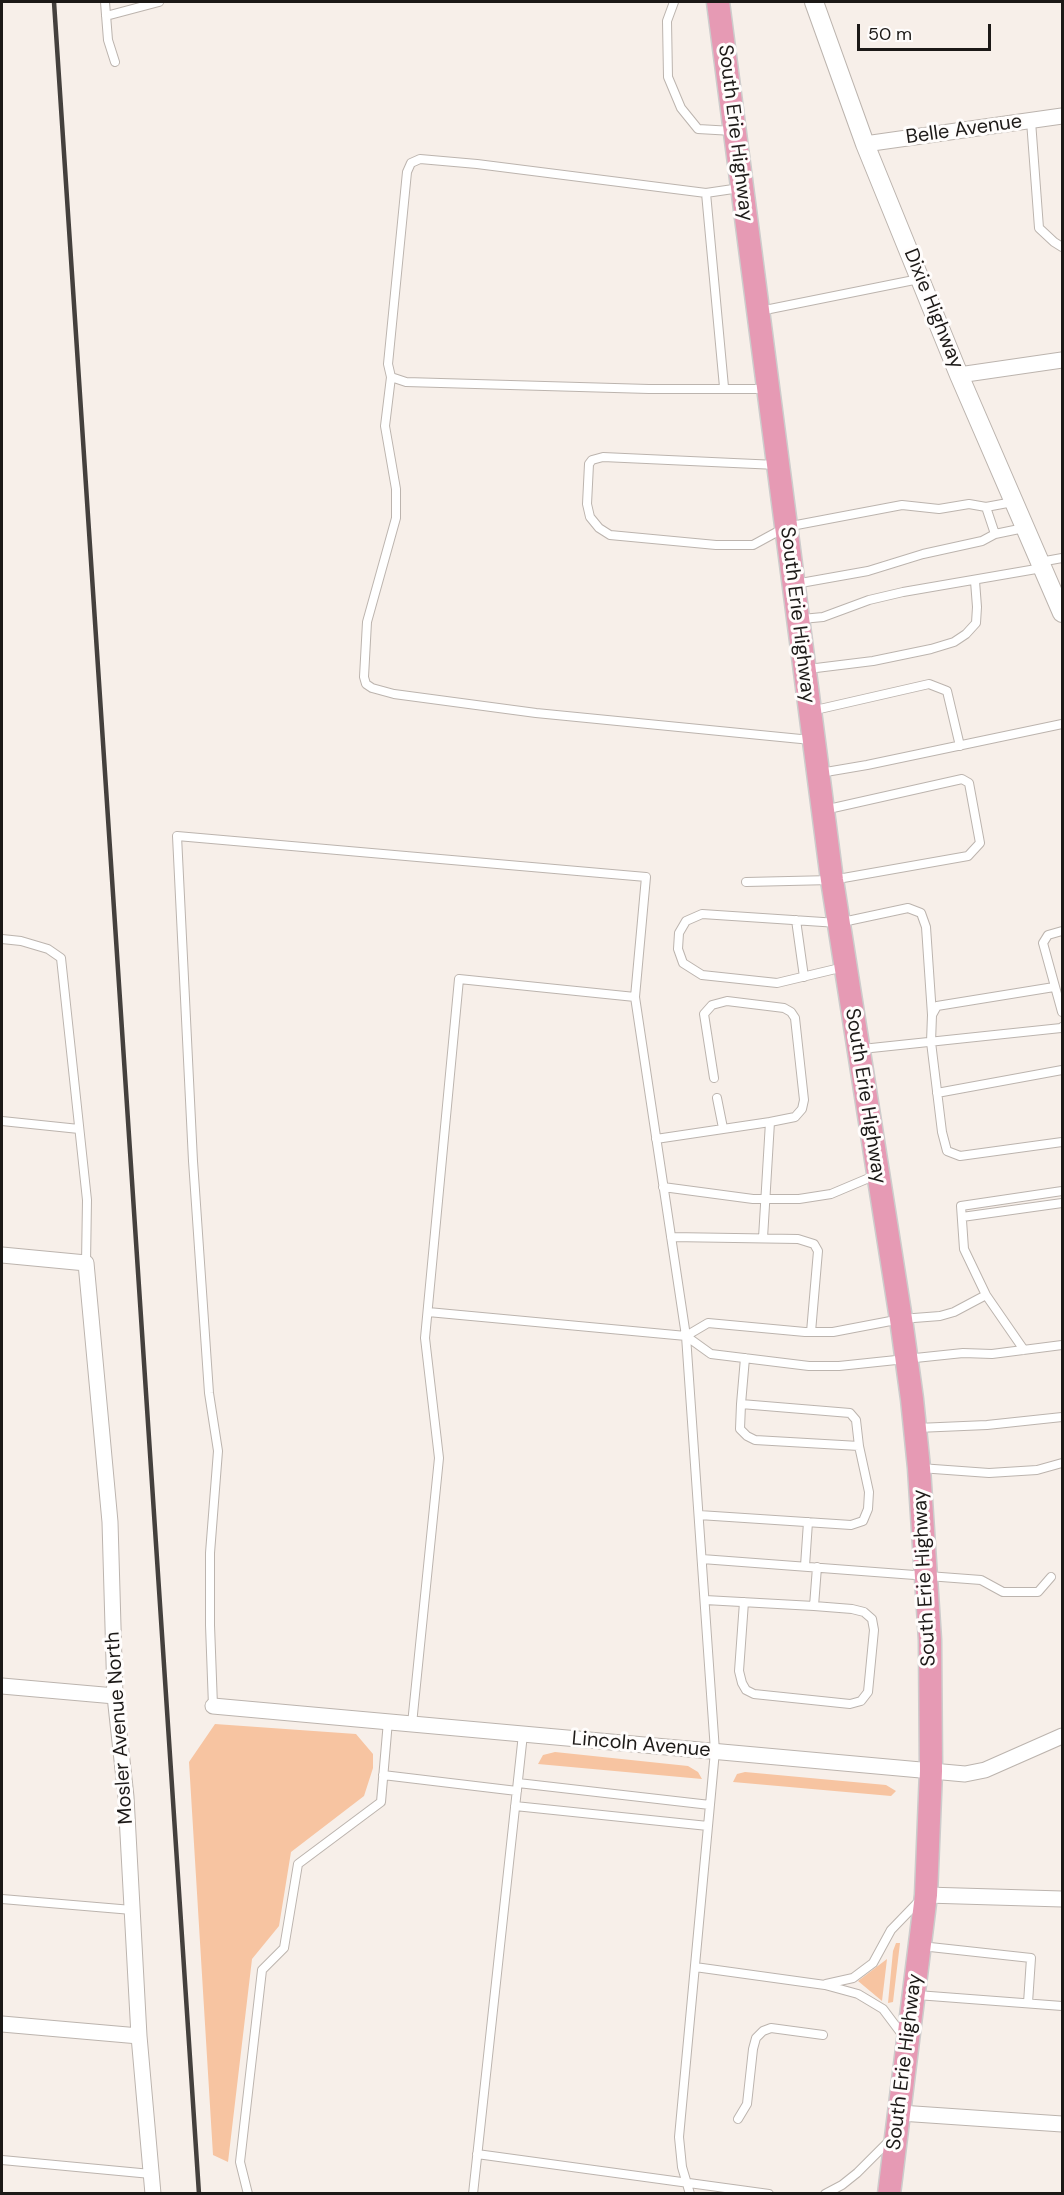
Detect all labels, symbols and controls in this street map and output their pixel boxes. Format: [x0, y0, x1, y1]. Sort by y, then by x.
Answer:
scale bar [860, 12, 994, 50]
text: 50 m [868, 22, 912, 46]
street label: South Erie Highway [712, 43, 758, 223]
street label: Belle Avenue [904, 110, 1024, 150]
street label: Dixie Highway [898, 245, 968, 373]
street label: South Erie Highway [774, 525, 820, 705]
street label: South Erie Highway [839, 1006, 891, 1186]
street label: South Erie Highway [908, 1489, 942, 1667]
street label: Mosler Avenue North [101, 1631, 139, 1825]
street label: Lincoln Avenue [571, 1727, 711, 1763]
street label: South Erie Highway [882, 1972, 928, 2152]

